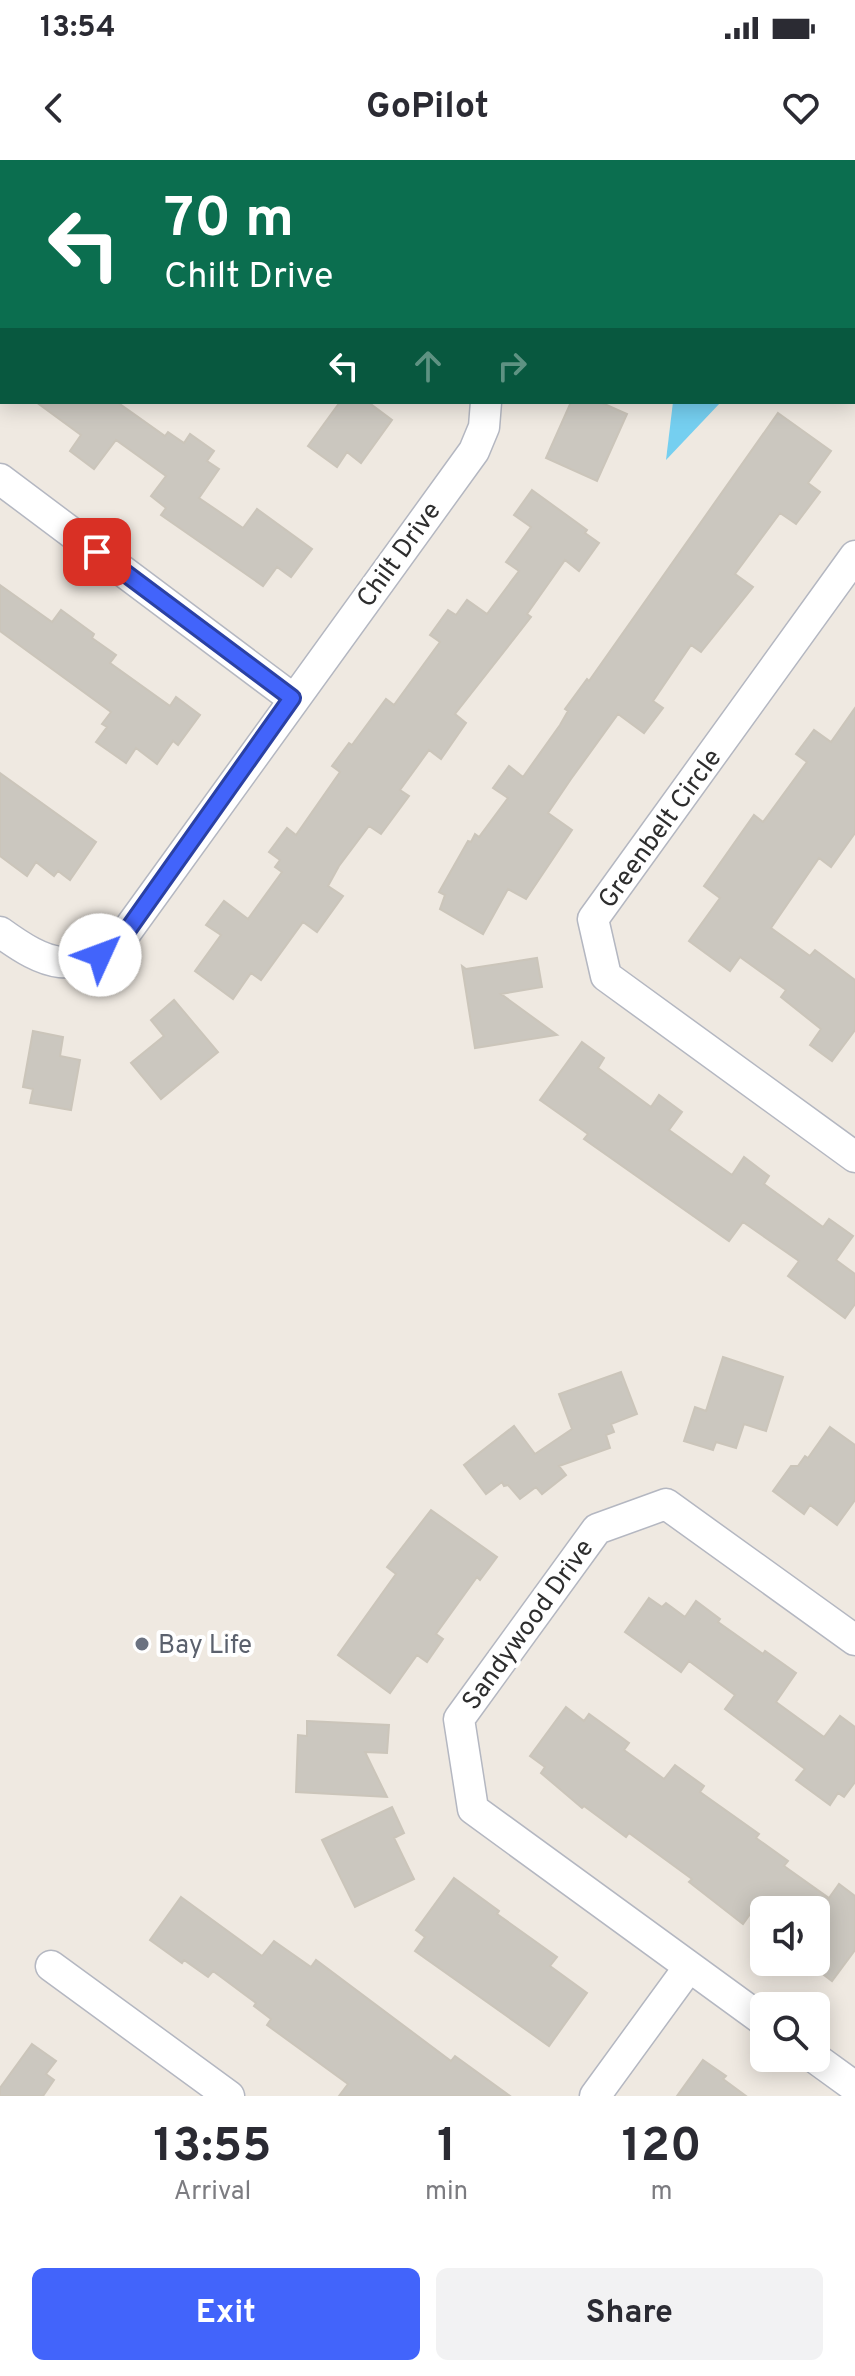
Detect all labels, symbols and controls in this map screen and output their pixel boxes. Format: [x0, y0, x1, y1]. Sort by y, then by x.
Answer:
text: 13:54 [40, 10, 115, 47]
text: GoPilot [366, 85, 489, 131]
icon: back [32, 86, 76, 130]
icon: heart [779, 86, 823, 130]
text: 70 m [164, 186, 294, 256]
icon: left [32, 192, 136, 296]
text: Chilt Drive [164, 255, 334, 301]
icon: left [322, 344, 366, 388]
icon: ahead [406, 344, 450, 388]
icon: right [490, 344, 534, 388]
street label: Chilt Drive [351, 496, 449, 615]
pin [63, 518, 131, 586]
icon: arrive [75, 530, 119, 574]
street label: Greenbelt Circle [592, 743, 730, 916]
position arrow [58, 913, 142, 997]
street label: Sandywood Drive [456, 1533, 602, 1717]
place label: Bay Life [158, 1630, 252, 1663]
marker: Bay Life [133, 1635, 151, 1653]
map controls [750, 1896, 830, 2072]
button: sound [750, 1896, 830, 1976]
button: search [750, 1992, 830, 2072]
text: 13:55 [153, 2118, 272, 2178]
text: 1 [437, 2118, 456, 2178]
text: 120 [622, 2118, 702, 2178]
text: Arrival [174, 2176, 251, 2209]
text: min [425, 2176, 468, 2209]
text: m [651, 2176, 673, 2209]
button: Exit [32, 2268, 420, 2360]
button: Share [436, 2268, 823, 2360]

